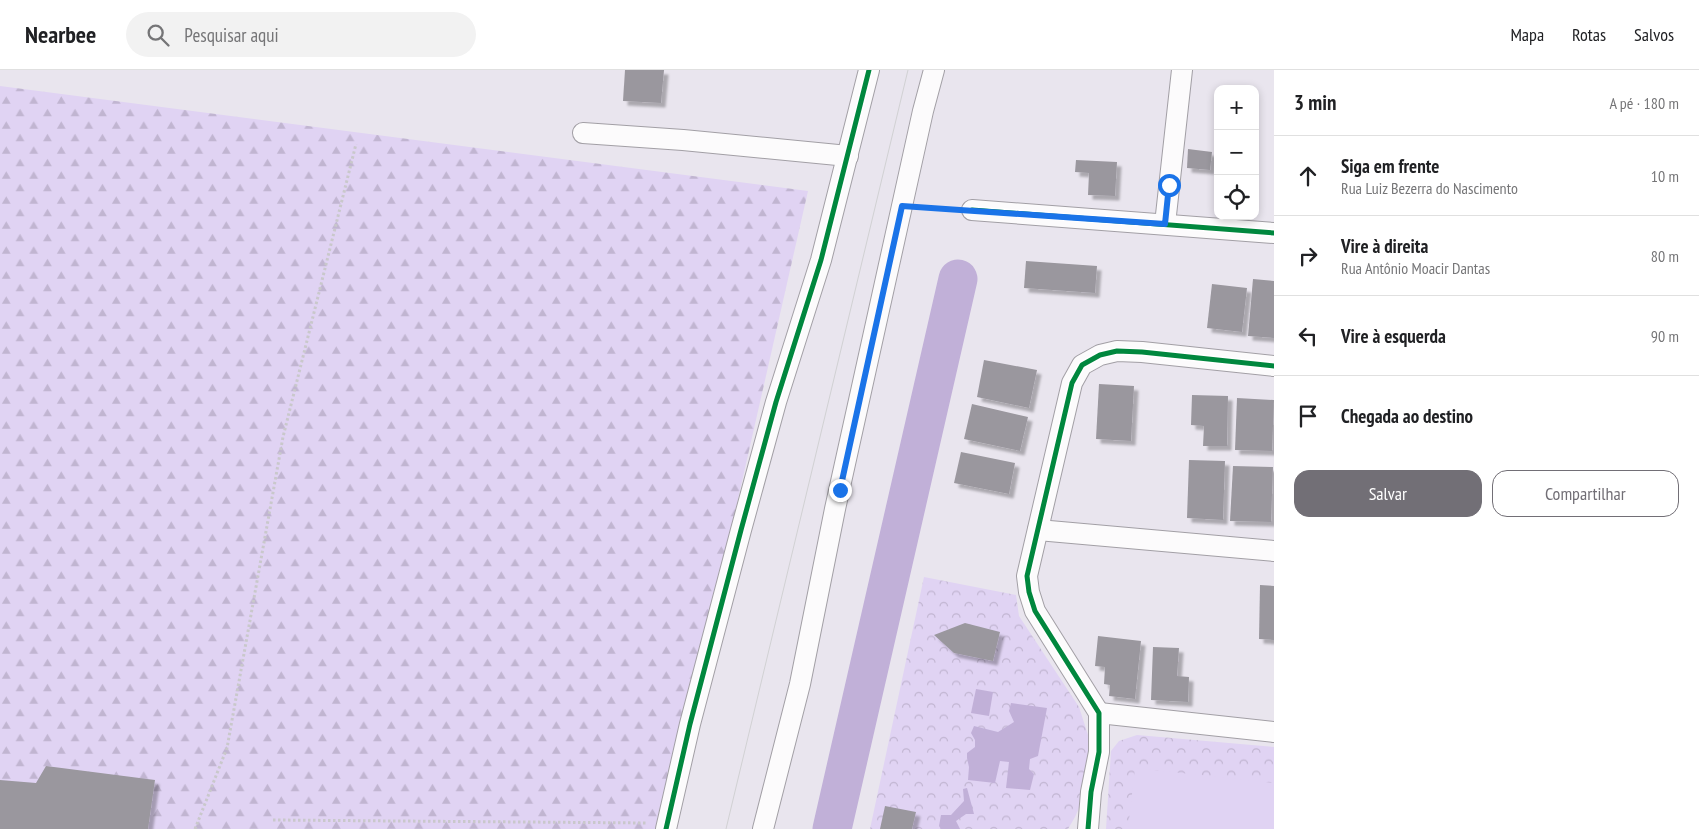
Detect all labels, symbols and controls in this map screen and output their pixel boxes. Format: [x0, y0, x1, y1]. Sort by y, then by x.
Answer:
search box [126, 12, 476, 57]
text: Nearbee [25, 19, 96, 50]
icon: search [144, 21, 172, 49]
text: Pesquisar aqui [184, 23, 279, 47]
text: Mapa [1510, 23, 1544, 46]
text: Rotas [1572, 23, 1606, 46]
text: Salvos [1634, 23, 1674, 46]
map controls [1214, 85, 1259, 220]
button: + [1214, 85, 1259, 130]
text: 3 min [1294, 89, 1336, 116]
text: A pé · 180 m [1609, 93, 1679, 113]
button: − [1214, 130, 1259, 175]
text: Siga em frente [1341, 154, 1439, 178]
icon: ahead [1294, 162, 1322, 190]
text: 10 m [1651, 166, 1679, 186]
route start [1158, 174, 1181, 197]
button: locate [1214, 175, 1259, 220]
text: Rua Luiz Bezerra do Nascimento [1341, 178, 1518, 198]
text: Vire à direita [1341, 234, 1428, 258]
icon: right [1294, 242, 1322, 270]
text: 80 m [1651, 246, 1679, 266]
text: Rua Antônio Moacir Dantas [1341, 258, 1490, 278]
icon: left [1294, 322, 1322, 350]
text: Vire à esquerda [1341, 324, 1446, 348]
text: 90 m [1651, 326, 1679, 346]
icon: arrive [1294, 402, 1322, 430]
text: Chegada ao destino [1341, 404, 1473, 428]
button: Salvar [1294, 470, 1482, 517]
button: Compartilhar [1492, 470, 1679, 517]
route end [829, 479, 852, 502]

